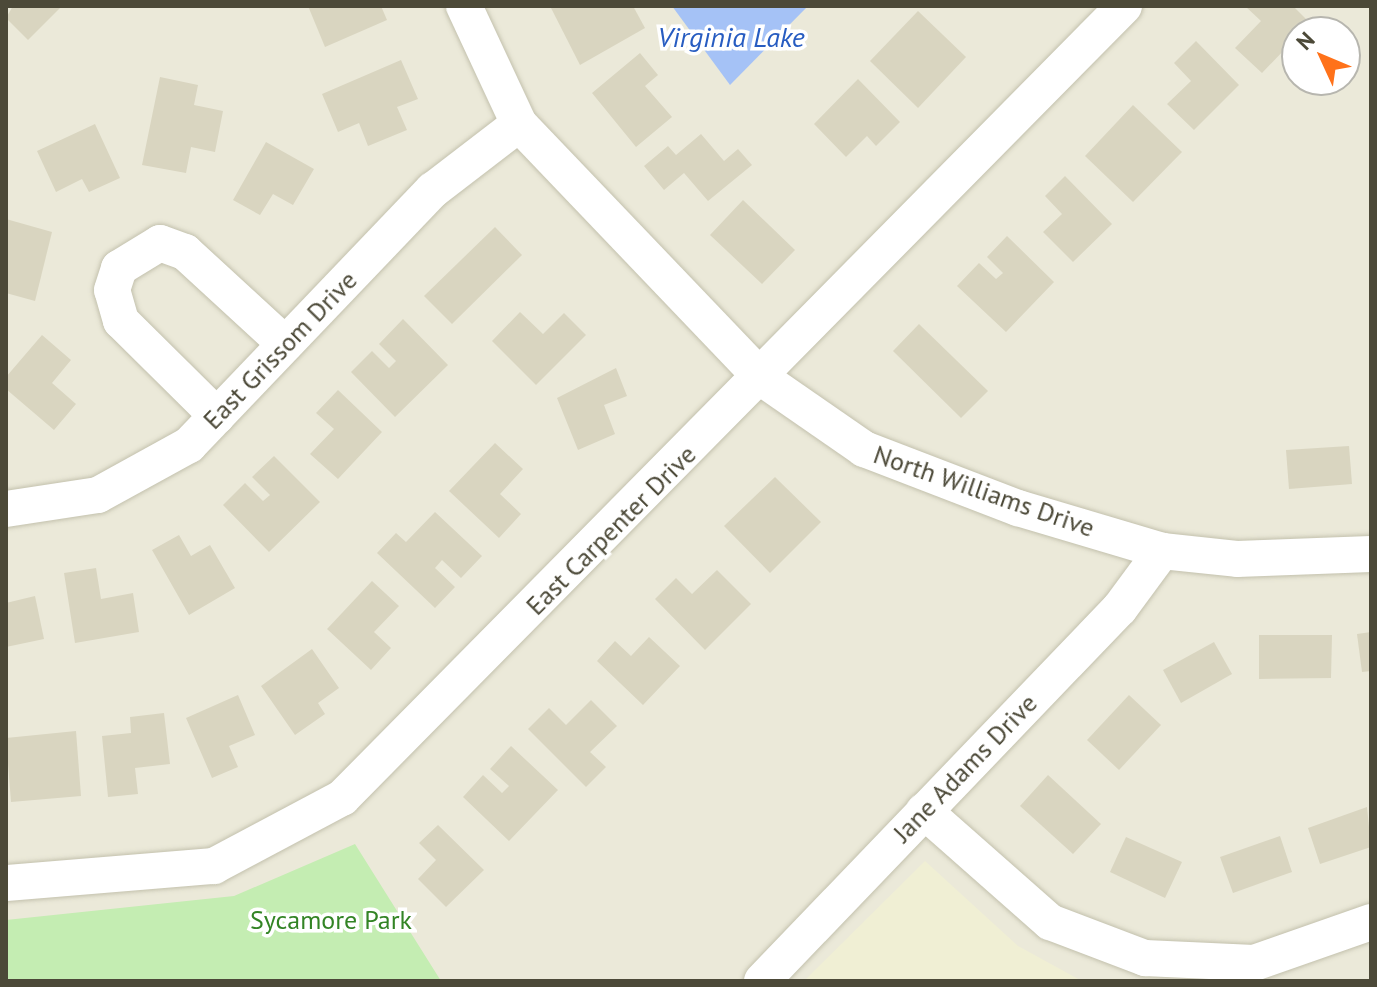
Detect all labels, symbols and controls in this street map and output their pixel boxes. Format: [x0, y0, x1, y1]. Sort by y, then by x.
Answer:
north arrow [1281, 16, 1361, 96]
water label: Virginia Lake [657, 20, 805, 54]
text: N [1290, 26, 1320, 56]
street label: East Grissom Drive [197, 265, 363, 435]
street label: East Carpenter Drive [520, 439, 702, 621]
street label: North Williams Drive [869, 439, 1099, 543]
street label: Jane Adams Drive [886, 687, 1044, 849]
park label: Sycamore Park [250, 904, 412, 936]

